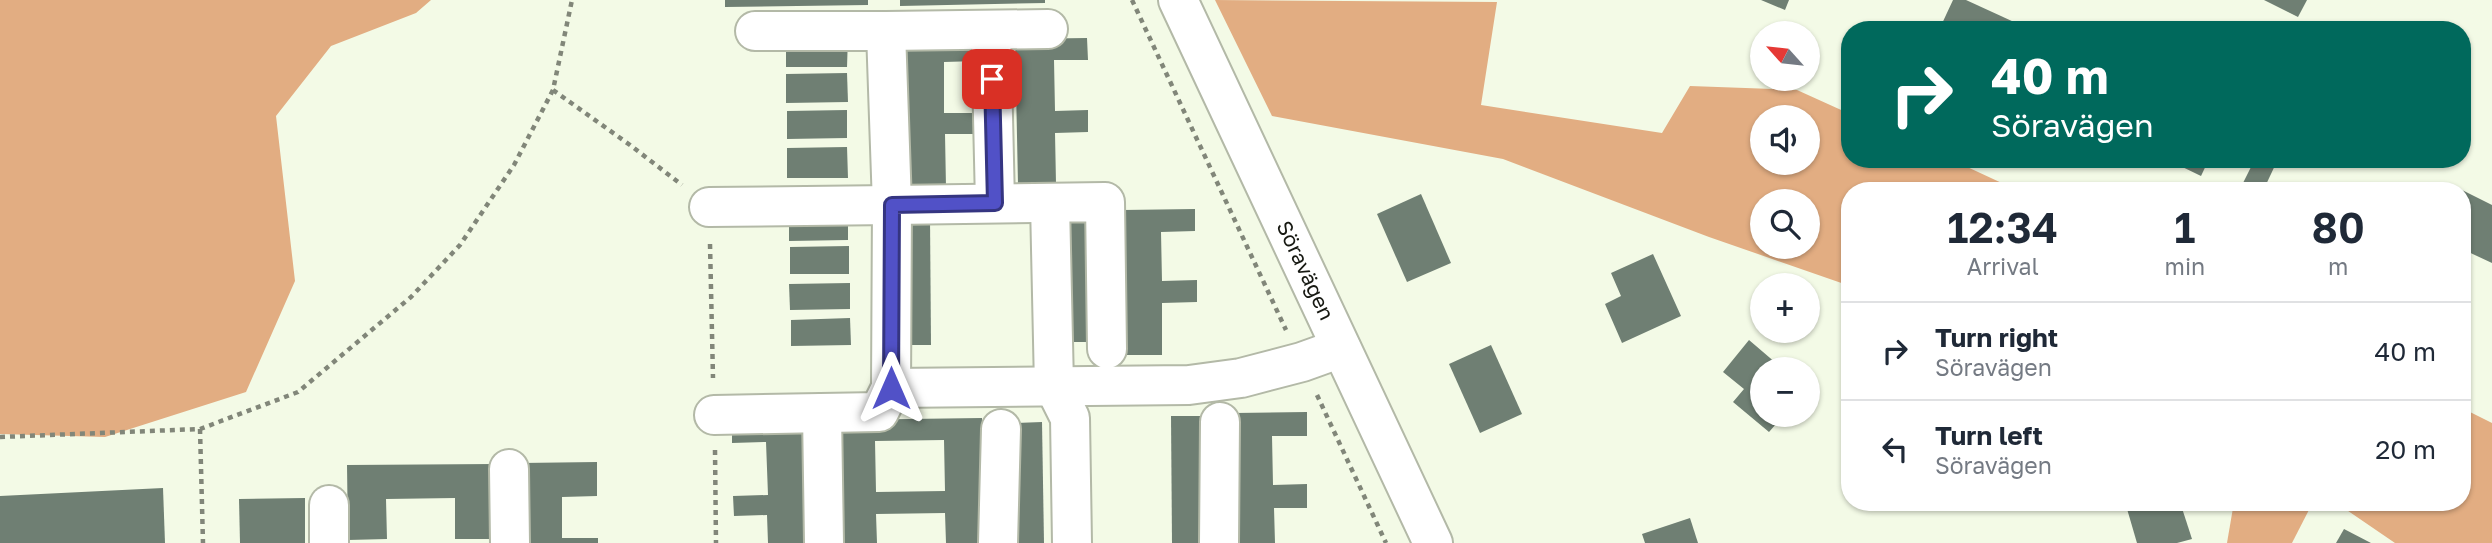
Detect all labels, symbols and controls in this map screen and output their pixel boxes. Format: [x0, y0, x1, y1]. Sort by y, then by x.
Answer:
north arrow [1750, 21, 1820, 91]
map controls [1750, 21, 1820, 427]
text: 40 m [1991, 46, 2109, 105]
pin [962, 49, 1022, 109]
icon: right [1876, 49, 1967, 140]
icon: arrive [973, 60, 1011, 98]
button: sound [1750, 105, 1820, 175]
text: Söravägen [1991, 106, 2154, 144]
button: search [1750, 189, 1820, 259]
text: 12:34 [1947, 202, 2058, 252]
text: 1 [2174, 202, 2195, 252]
text: 80 [2311, 202, 2365, 252]
street label: Söravägen [1272, 216, 1340, 324]
text: Arrival [1967, 252, 2039, 280]
text: min [2165, 252, 2205, 280]
text: m [2328, 252, 2348, 280]
button: + [1750, 273, 1820, 343]
text: Turn right [1935, 322, 2058, 353]
icon: right [1876, 332, 1914, 370]
text: 40 m [2375, 336, 2436, 367]
position arrow [854, 351, 928, 425]
text: Söravägen [1935, 353, 2052, 381]
button: − [1750, 357, 1820, 427]
text: Turn left [1935, 420, 2043, 451]
icon: left [1876, 430, 1914, 468]
text: 20 m [2375, 434, 2436, 465]
text: Söravägen [1935, 451, 2052, 479]

